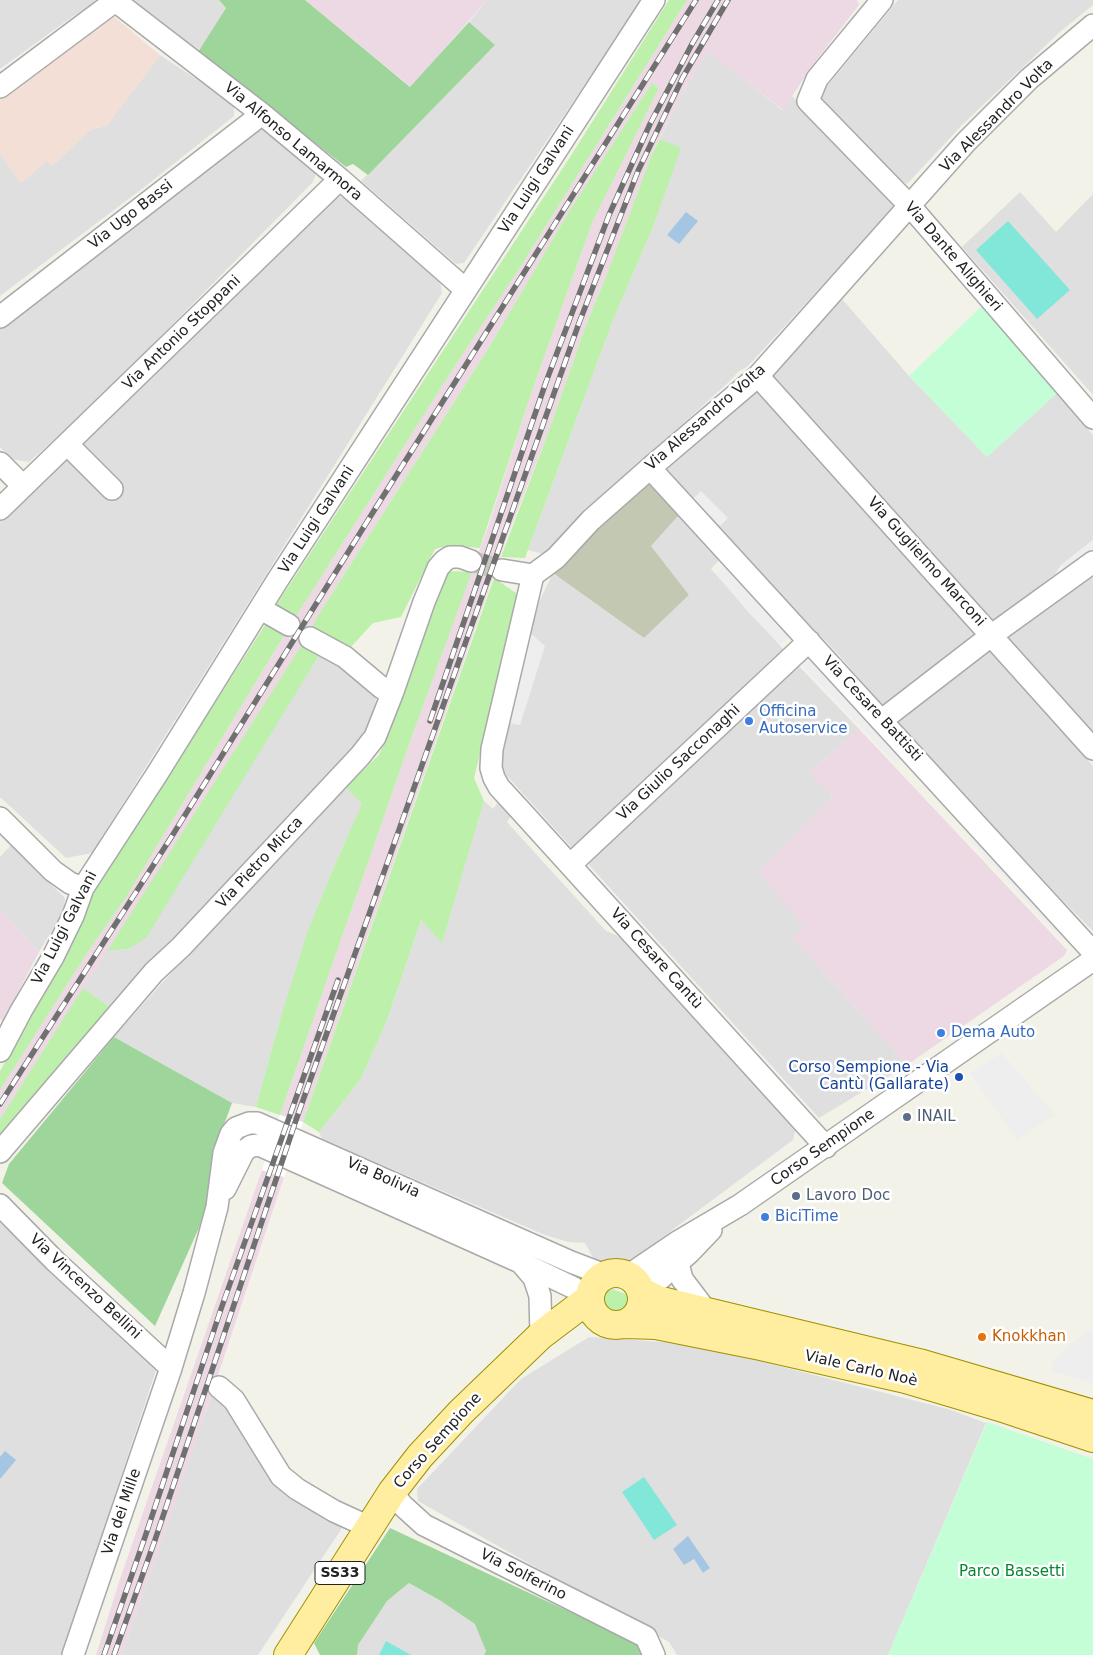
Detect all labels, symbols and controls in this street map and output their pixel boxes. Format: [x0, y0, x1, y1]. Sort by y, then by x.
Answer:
street label: Via Alessandro Volta [937, 56, 1057, 176]
street label: Via Alfonso Lamarmora [220, 79, 366, 205]
street label: Via Luigi Galvani [495, 123, 579, 237]
street label: Via Ugo Bassi [85, 177, 177, 253]
street label: Via Dante Alighieri [900, 198, 1006, 316]
street label: Via Antonio Stoppani [119, 272, 245, 394]
street label: Via Alessandro Volta [642, 361, 770, 475]
street label: Via Luigi Galvani [275, 463, 359, 577]
street label: Via Guglielmo Marconi [863, 494, 989, 630]
street label: Via Cesare Battisti [818, 652, 926, 766]
street label: Via Giulio Sacconaghi [614, 701, 744, 825]
place label: Officina Autoservice [759, 703, 848, 738]
marker: Officina Autoservice [743, 715, 755, 727]
street label: Via Pietro Micca [213, 813, 307, 913]
street label: Via Luigi Galvani [29, 868, 101, 988]
street label: Via Cesare Cantù [606, 905, 706, 1013]
place label: Dema Auto [951, 1024, 1035, 1042]
marker: Dema Auto [935, 1027, 947, 1039]
place label: Corso Sempione - Via Cantù (Gallarate) [788, 1059, 949, 1094]
marker: Corso Sempione - Via Cantù (Gallarate) [953, 1071, 965, 1083]
street label: Corso Sempione [768, 1105, 878, 1191]
place label: INAIL [917, 1108, 956, 1126]
marker: INAIL [901, 1111, 913, 1123]
street label: Via Bolivia [344, 1154, 422, 1202]
place label: Lavoro Doc [806, 1187, 890, 1205]
marker: Lavoro Doc [790, 1190, 802, 1202]
place label: BiciTime [775, 1208, 839, 1226]
marker: BiciTime [759, 1211, 771, 1223]
street label: Via Vincenzo Bellini [25, 1231, 145, 1343]
place label: Knokkhan [992, 1328, 1066, 1346]
marker: Knokkhan [976, 1331, 988, 1343]
street label: Viale Carlo Noè [803, 1347, 919, 1391]
street label: Corso Sempione [390, 1389, 486, 1493]
street label: Via dei Mille [99, 1466, 145, 1558]
street label: Via Solferino [477, 1546, 569, 1604]
road number: SS33 [315, 1562, 365, 1585]
park label: Parco Bassetti [959, 1563, 1065, 1581]

